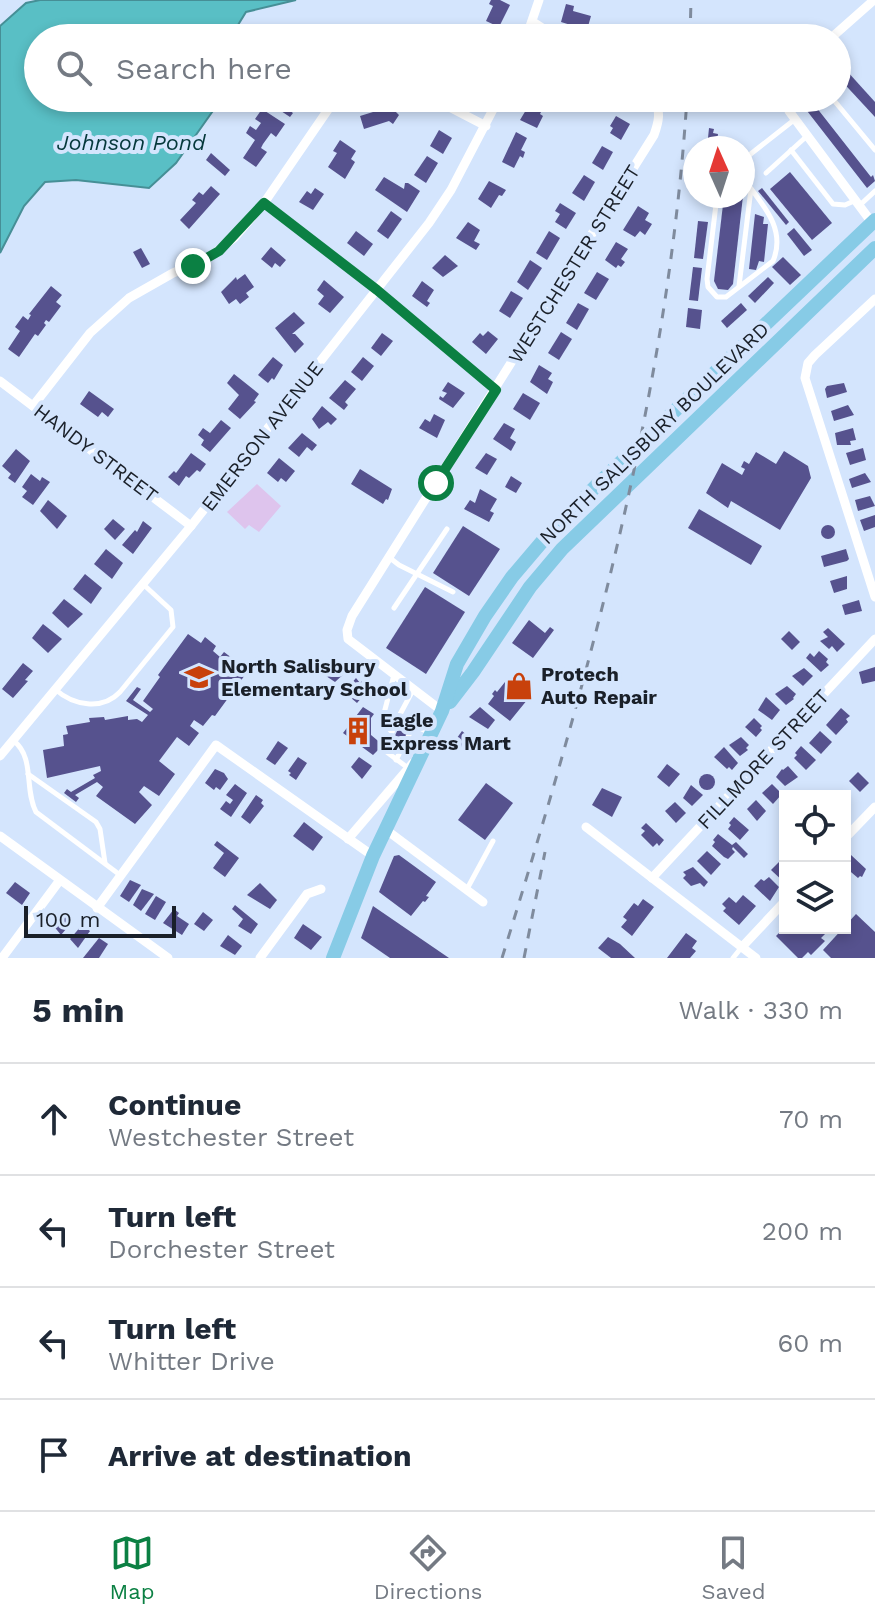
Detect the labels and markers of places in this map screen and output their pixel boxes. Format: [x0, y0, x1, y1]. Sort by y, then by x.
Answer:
place label: North Salisbury Elementary School [221, 654, 408, 701]
school or university icon: North Salisbury Elementary School [184, 662, 214, 692]
place label: Protech Auto Repair [541, 662, 657, 709]
shop icon: Protech Auto Repair [504, 671, 534, 701]
place label: Eagle Express Mart [380, 708, 511, 755]
building icon: Eagle Express Mart [343, 716, 373, 746]

